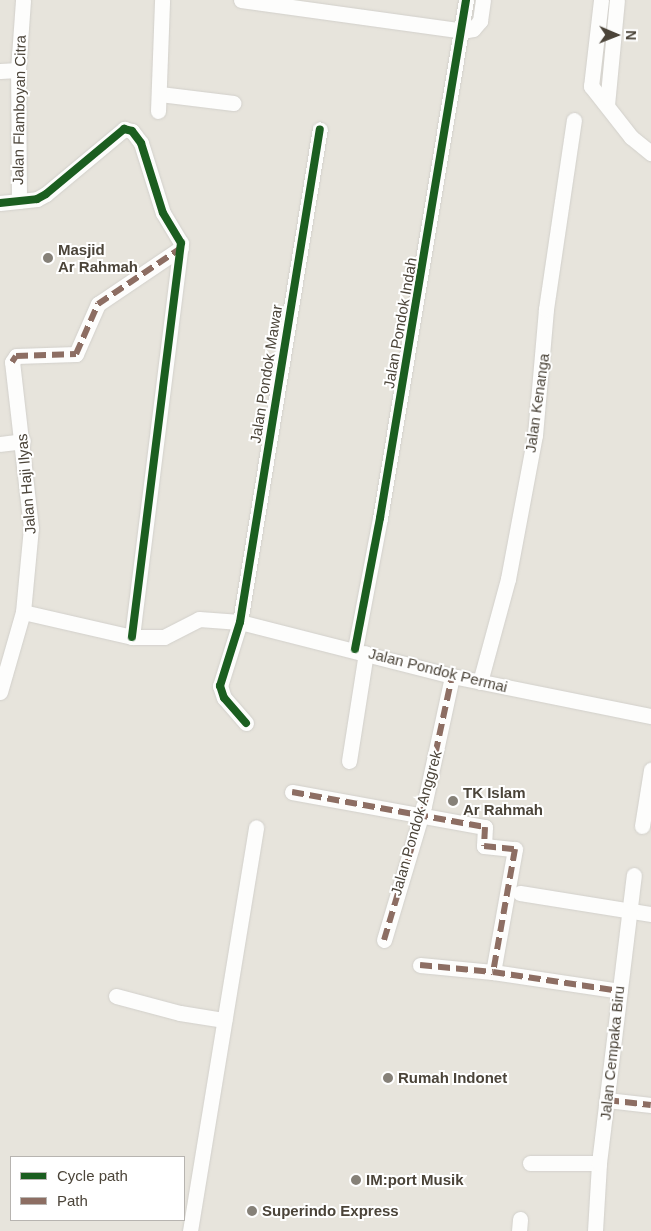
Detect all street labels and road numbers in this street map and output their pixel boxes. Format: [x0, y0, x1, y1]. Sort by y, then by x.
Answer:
street label: Jalan Flamboyan Citra [9, 35, 29, 185]
street label: Jalan Pondok Indah [380, 256, 420, 390]
street label: Jalan Pondok Mawar [246, 303, 286, 445]
street label: Jalan Kenanga [521, 352, 553, 454]
street label: Jalan Haji Ilyas [13, 433, 39, 535]
street label: Jalan Pondok Permai [367, 644, 509, 696]
street label: Jalan Pondok Anggrek [387, 748, 445, 898]
street label: Jalan Cempaka Biru [596, 985, 628, 1121]

